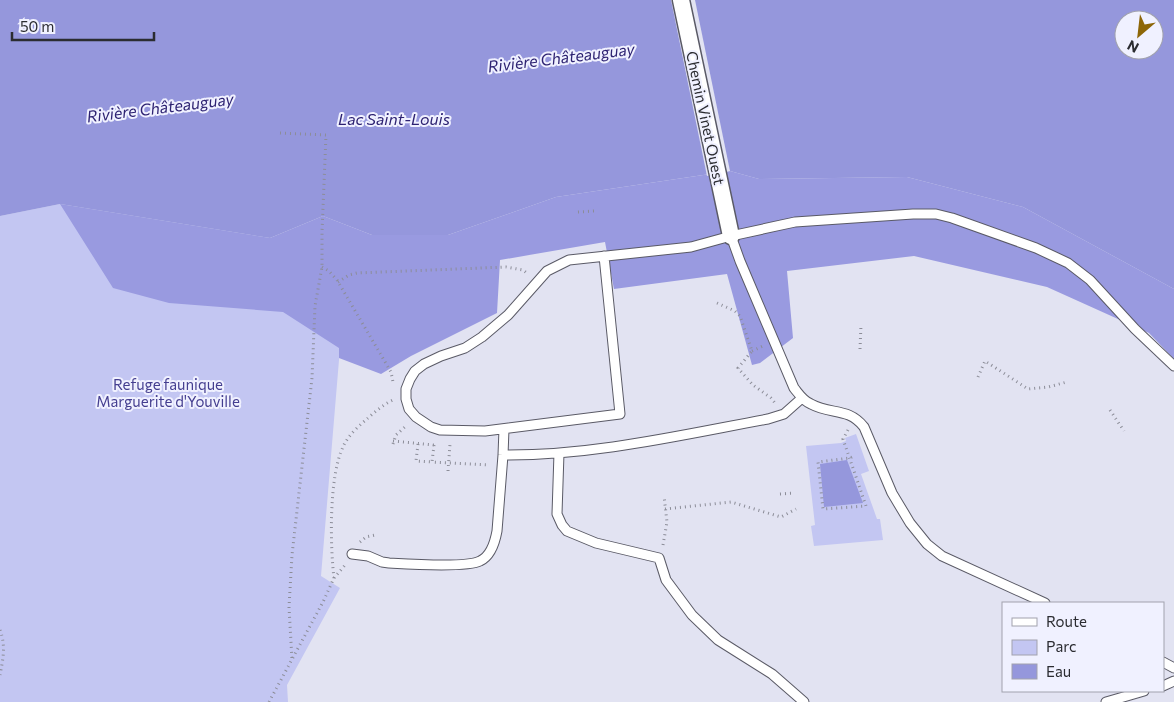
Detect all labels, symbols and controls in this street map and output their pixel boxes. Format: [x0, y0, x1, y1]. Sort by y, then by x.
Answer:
scale bar [12, 10, 155, 42]
north arrow [1114, 10, 1164, 60]
text: 50 m [20, 17, 54, 35]
text: N [1124, 37, 1141, 57]
water label: Rivière Châteauguay [487, 38, 636, 75]
street label: Chemin Vinet Ouest [683, 49, 729, 187]
water label: Rivière Châteauguay [86, 88, 235, 125]
water label: Lac Saint-Louis [338, 109, 450, 128]
park label: Refuge faunique Marguerite d'Youville [96, 375, 240, 410]
legend [1002, 602, 1164, 692]
text: Route [1046, 612, 1087, 630]
text: Parc [1046, 637, 1076, 655]
text: Eau [1046, 662, 1071, 680]

